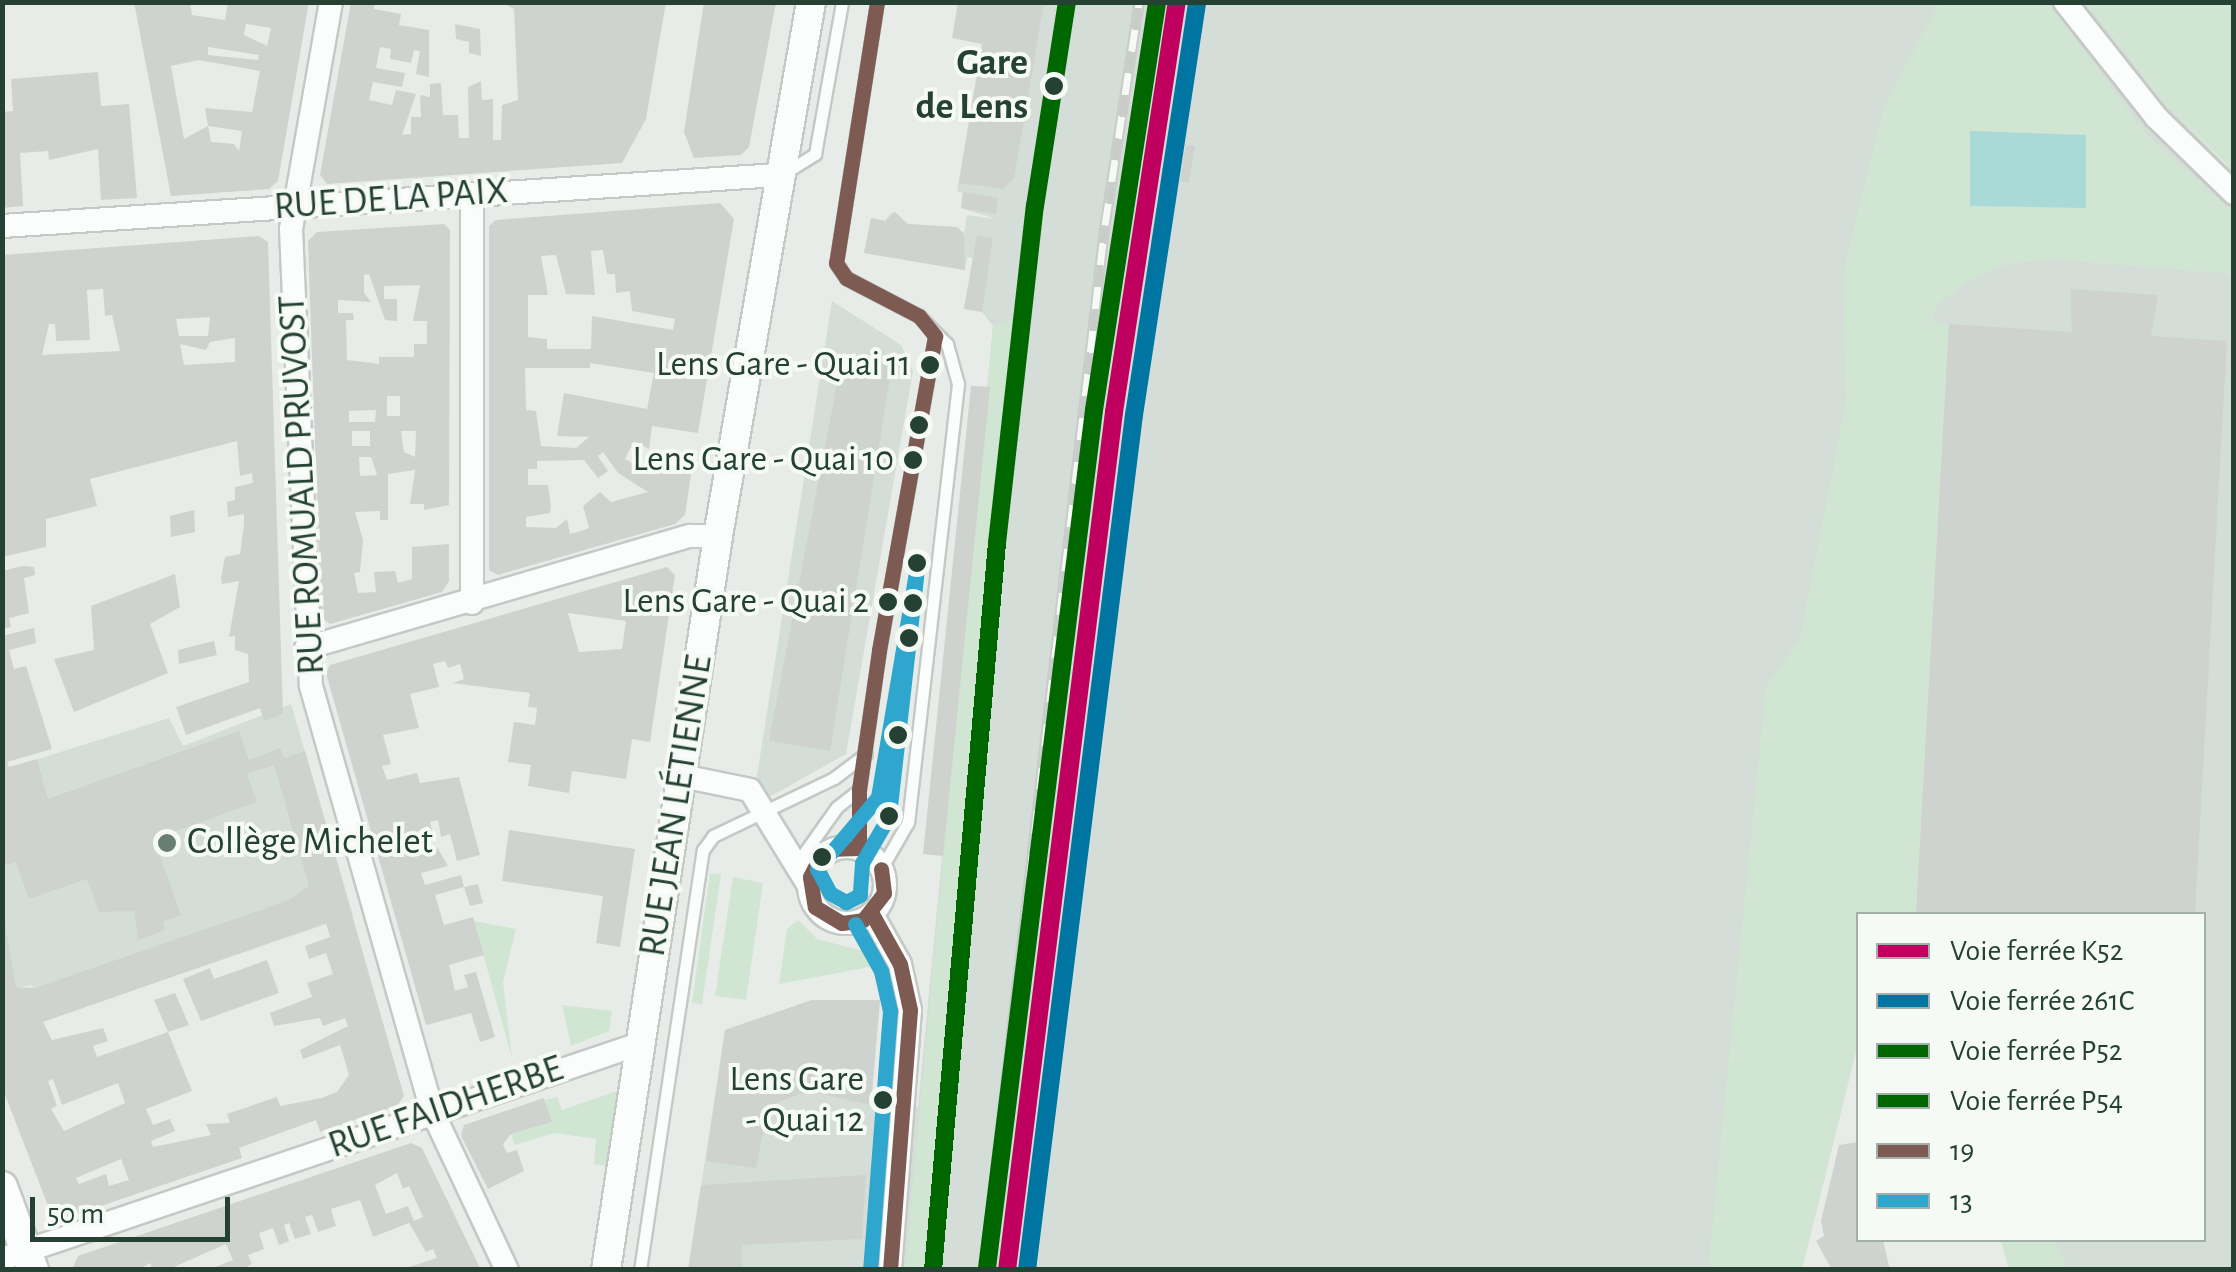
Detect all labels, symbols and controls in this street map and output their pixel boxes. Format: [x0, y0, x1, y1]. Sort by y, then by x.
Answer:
place label: Gare de Lens [916, 41, 1028, 130]
marker: Gare de Lens [1037, 69, 1071, 103]
street label: RUE DE LA PAIX [272, 169, 510, 231]
street label: RUE ROMUALD PRUVOST [270, 294, 336, 676]
place label: Lens Gare - Quai 11 [656, 343, 911, 387]
marker: Lens Gare - Quai 11 [920, 355, 940, 375]
unlabelled marker [909, 415, 929, 435]
place label: Lens Gare - Quai 10 [632, 438, 894, 482]
marker: Lens Gare - Quai 10 [903, 450, 923, 470]
unlabelled marker [907, 553, 927, 573]
place label: Lens Gare - Quai 2 [622, 580, 869, 624]
marker: Lens Gare - Quai 2 [878, 592, 898, 612]
unlabelled marker [903, 593, 923, 613]
unlabelled marker [899, 628, 919, 648]
street label: RUE JEAN LÉTIENNE [631, 652, 723, 960]
unlabelled marker [888, 725, 908, 745]
unlabelled marker [879, 806, 899, 826]
place label: Collège Michelet [187, 820, 433, 866]
marker: Collège Michelet [156, 832, 178, 854]
unlabelled marker [812, 847, 832, 867]
legend [1856, 912, 2206, 1242]
text: Voie ferrée K52 [1950, 936, 2123, 966]
text: Voie ferrée 261C [1950, 986, 2134, 1016]
text: Voie ferrée P52 [1950, 1036, 2123, 1066]
street label: RUE FAIDHERBE [323, 1047, 569, 1169]
place label: Lens Gare - Quai 12 [729, 1057, 864, 1142]
text: Voie ferrée P54 [1950, 1086, 2123, 1116]
marker: Lens Gare - Quai 12 [873, 1090, 893, 1110]
text: 19 [1950, 1136, 1974, 1166]
scale bar [35, 1177, 235, 1239]
text: 13 [1950, 1186, 1973, 1216]
text: 50 m [47, 1199, 104, 1229]

